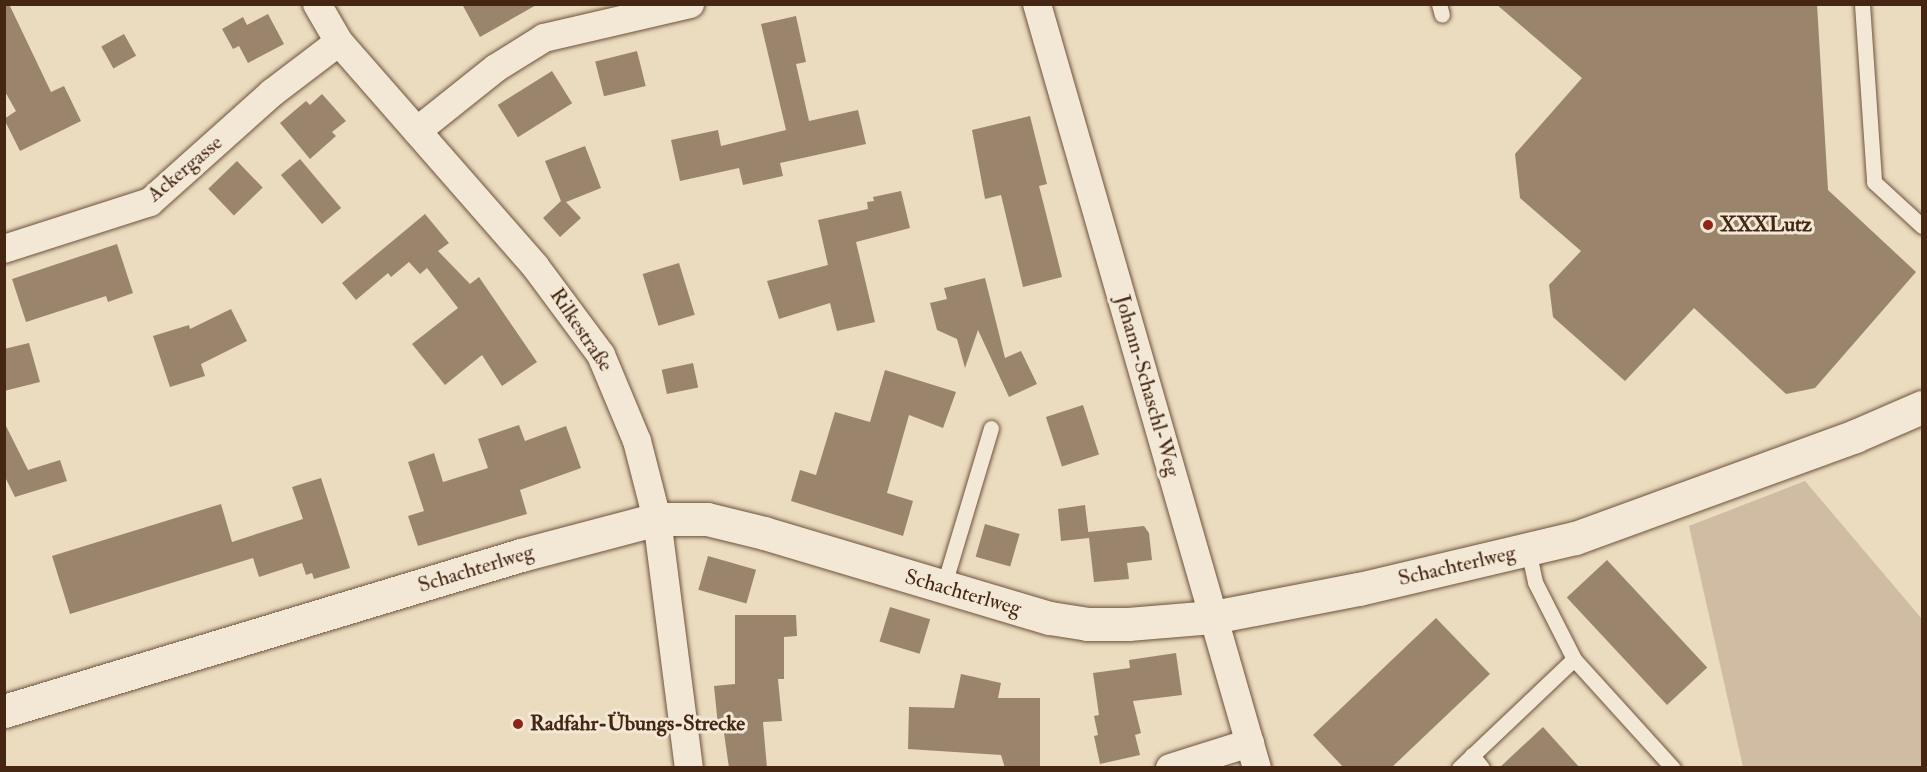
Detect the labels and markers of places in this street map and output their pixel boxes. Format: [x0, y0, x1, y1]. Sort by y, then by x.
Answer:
place label: XXXLutz [1720, 212, 1812, 238]
marker: XXXLutz [1701, 218, 1715, 232]
place label: Radfahr-Übungs-Strecke [530, 711, 745, 737]
marker: Radfahr-Übungs-Strecke [511, 717, 525, 731]

